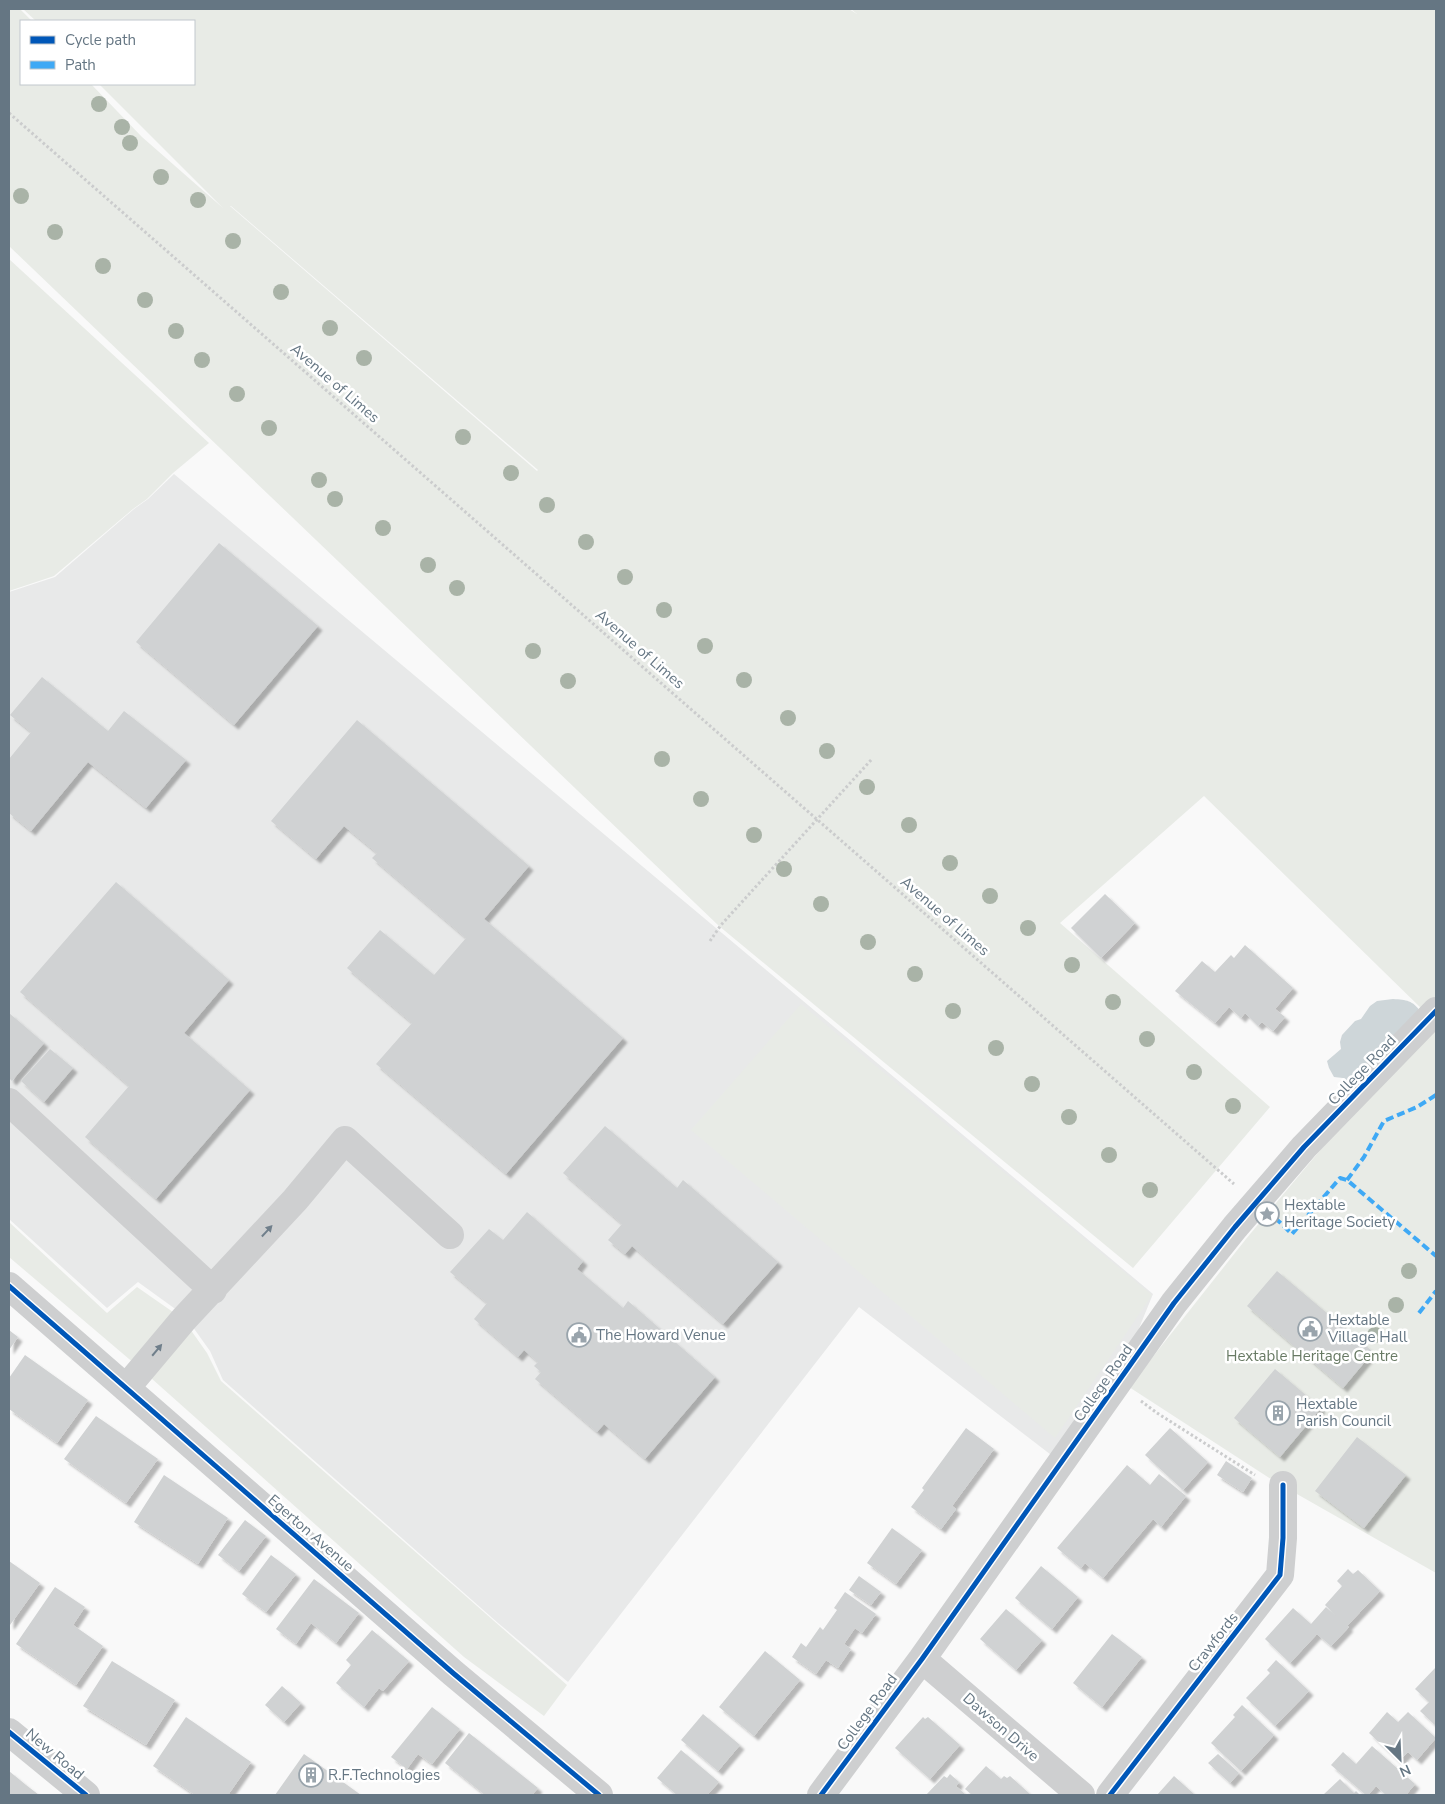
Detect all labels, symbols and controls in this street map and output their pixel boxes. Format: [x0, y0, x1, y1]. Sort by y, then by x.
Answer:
legend [20, 20, 195, 85]
text: Cycle path [65, 30, 136, 50]
text: Path [65, 55, 96, 75]
street label: Avenue of Limes [286, 339, 384, 427]
street label: Avenue of Limes [591, 605, 689, 693]
street label: Avenue of Limes [896, 872, 994, 960]
street label: College Road [1323, 1031, 1401, 1109]
place label: Hextable Heritage Society [1284, 1195, 1395, 1232]
place icon: Hextable Heritage Society [1254, 1201, 1280, 1227]
one-way arrow [261, 1225, 273, 1237]
place label: Hextable Village Hall [1327, 1310, 1408, 1347]
public building icon: Hextable Village Hall [1297, 1316, 1323, 1342]
public building icon: The Howard Venue [566, 1322, 592, 1348]
place label: The Howard Venue [596, 1325, 726, 1345]
street label: College Road [1069, 1340, 1137, 1426]
one-way arrow [152, 1344, 163, 1357]
park label: Hextable Heritage Centre [1226, 1346, 1398, 1366]
place label: Hextable Parish Council [1296, 1394, 1392, 1431]
building icon: Hextable Parish Council [1265, 1400, 1291, 1426]
street label: Egerton Avenue [264, 1490, 358, 1576]
street label: Crawfords [1183, 1608, 1243, 1676]
street label: College Road [832, 1670, 902, 1754]
street label: Dawson Drive [959, 1688, 1043, 1766]
street label: New Road [22, 1724, 88, 1784]
north arrow [1375, 1734, 1425, 1784]
text: N [1396, 1760, 1414, 1781]
building icon: R.F.Technologies [298, 1762, 324, 1788]
place label: R.F.Technologies [328, 1765, 440, 1785]

